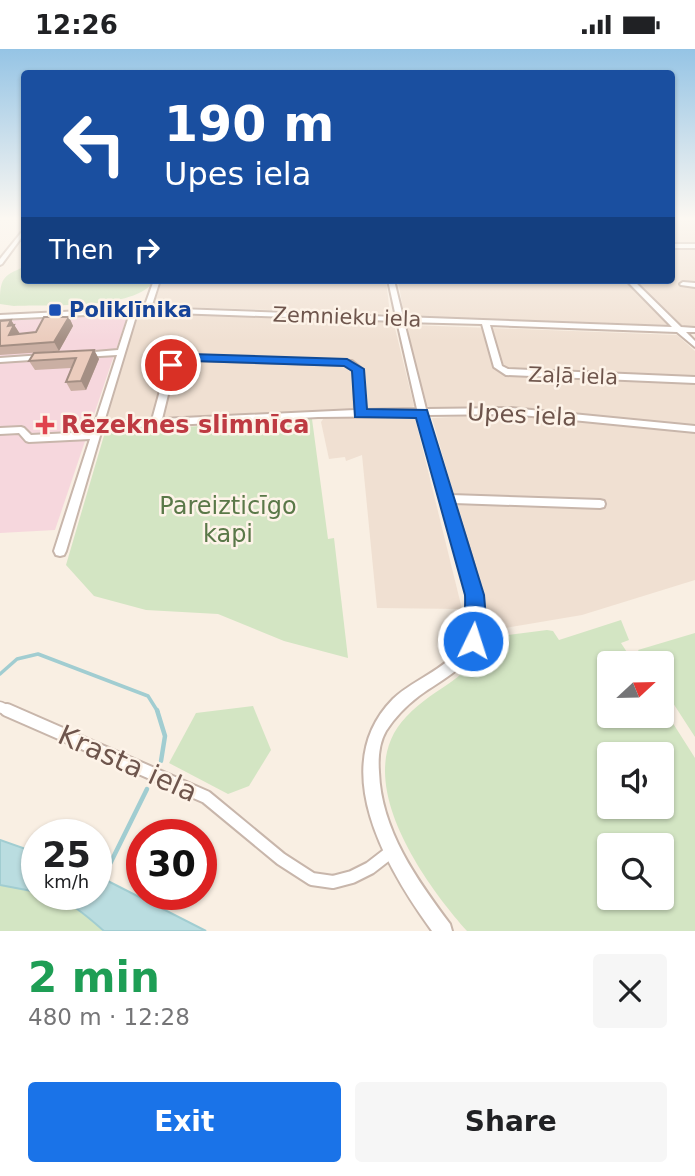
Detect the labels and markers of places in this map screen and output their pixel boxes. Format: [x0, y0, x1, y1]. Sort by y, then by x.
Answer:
place label: Poliklīnika [69, 298, 192, 322]
marker: Poliklīnika [47, 302, 63, 318]
pin [141, 335, 201, 395]
place label: Rēzeknes slimnīca [61, 411, 309, 439]
marker: Rēzeknes slimnīca [35, 415, 55, 435]

